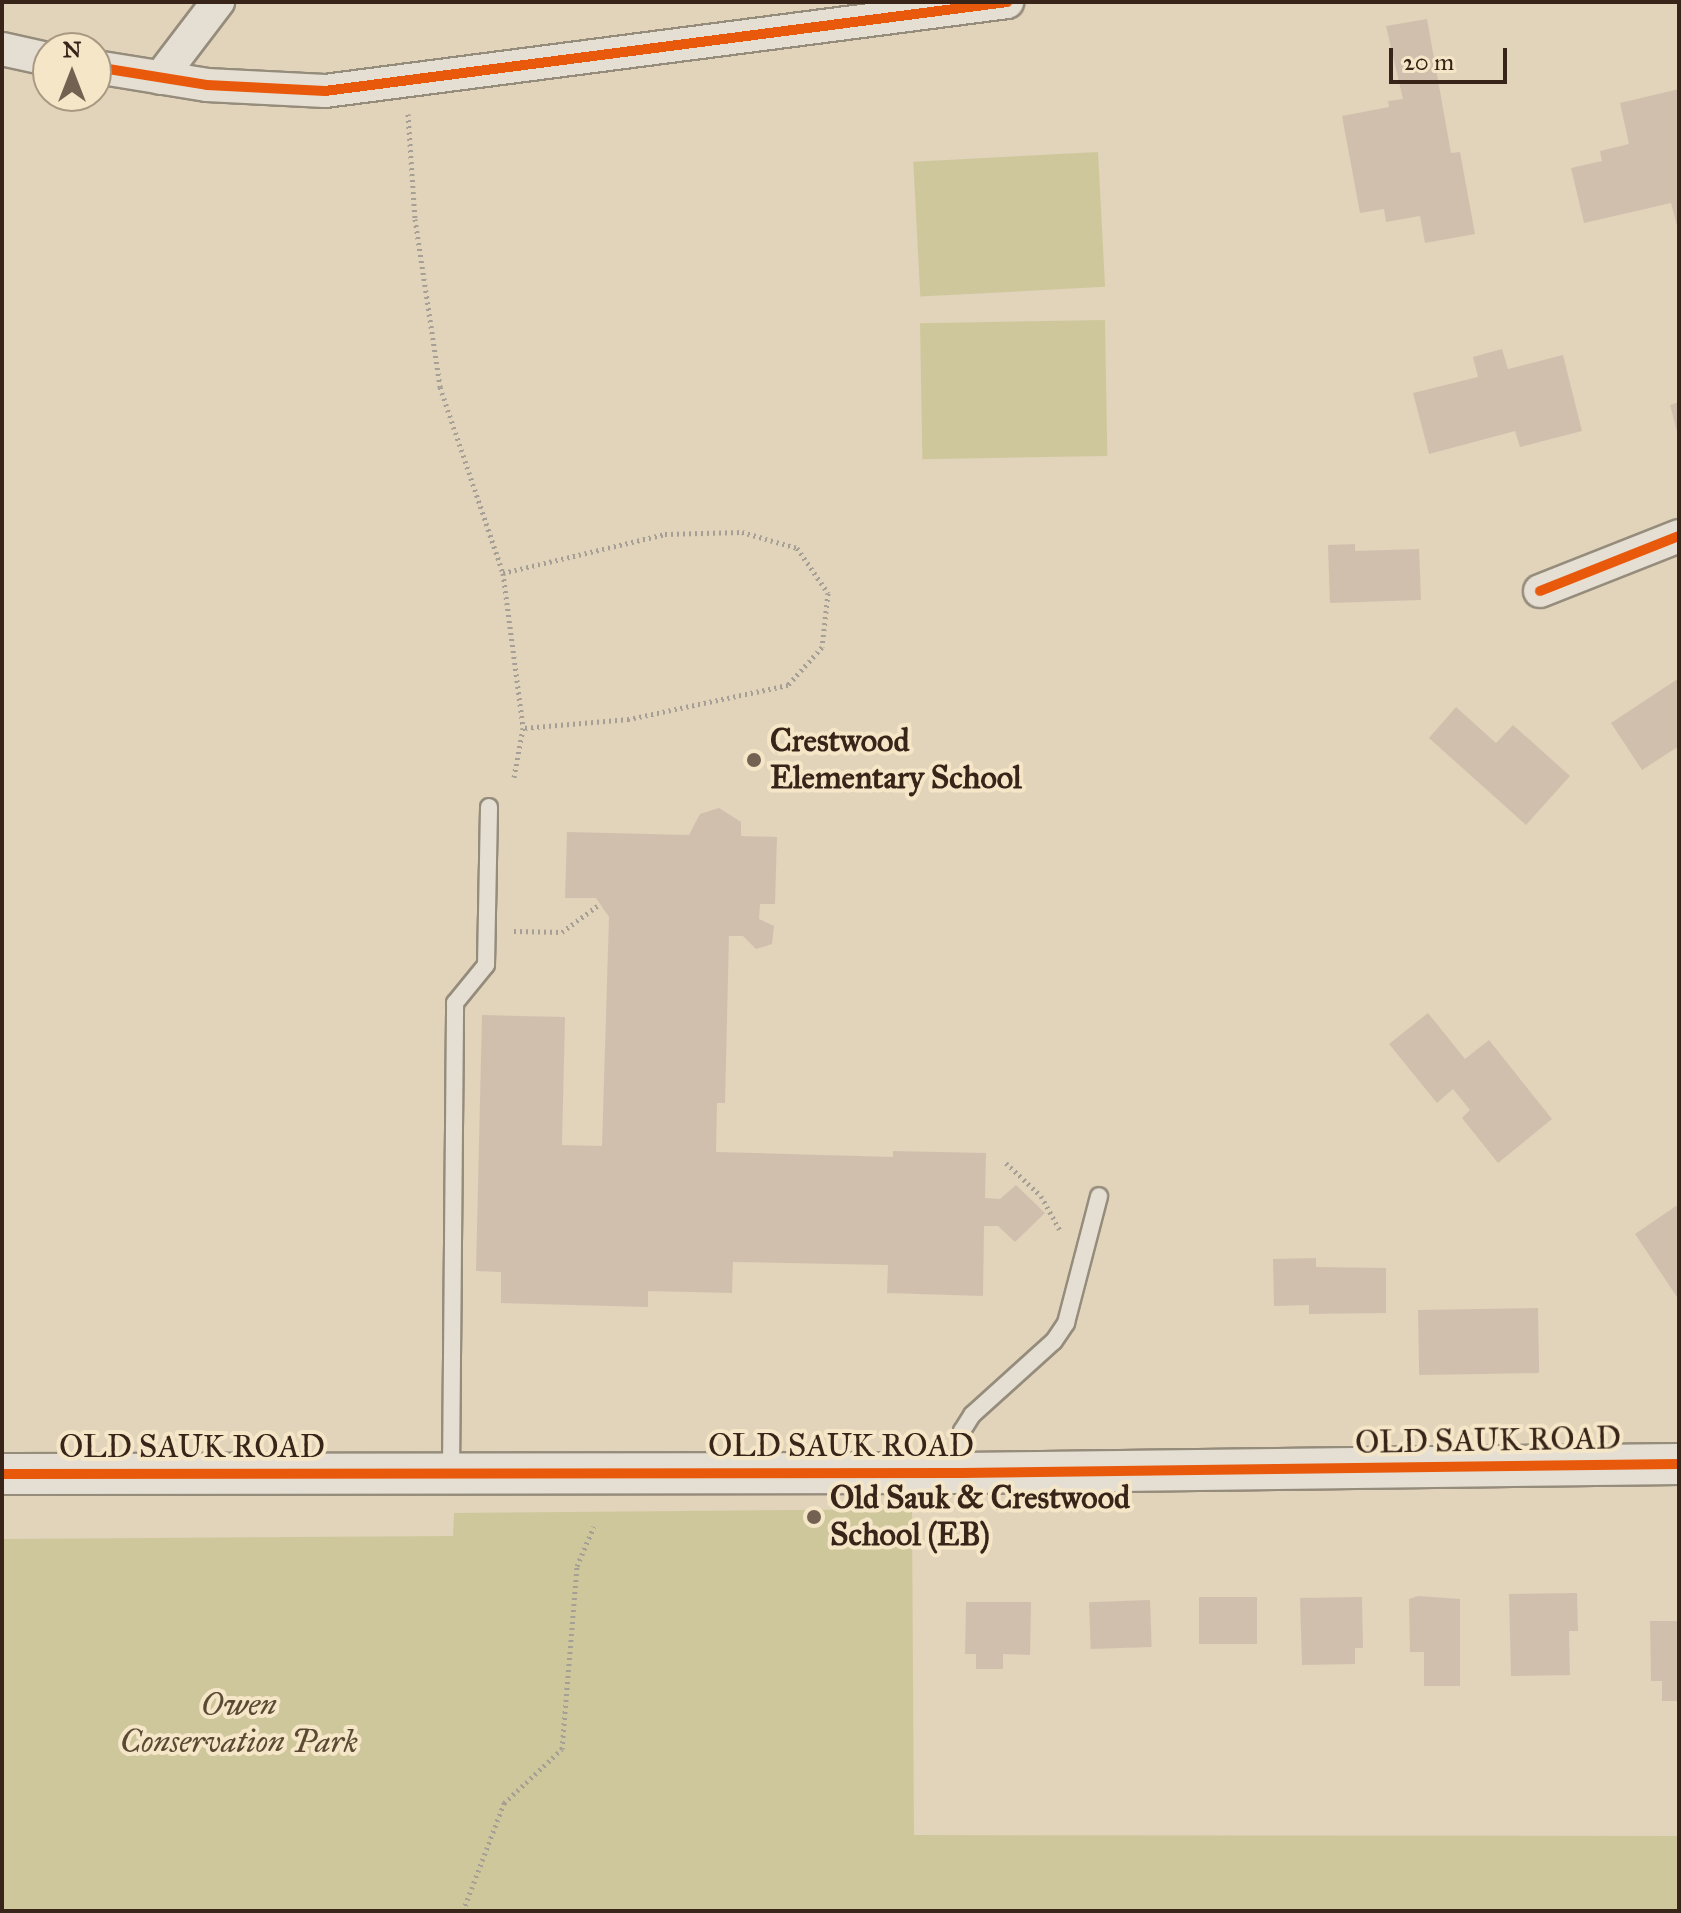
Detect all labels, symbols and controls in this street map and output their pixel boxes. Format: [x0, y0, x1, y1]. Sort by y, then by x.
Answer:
north arrow [32, 32, 112, 112]
scale bar [1393, 32, 1511, 82]
text: N [63, 36, 81, 63]
text: 20 m [1403, 47, 1454, 77]
place label: Crestwood Elementary School [770, 723, 1022, 798]
marker: Crestwood Elementary School [745, 751, 763, 769]
street label: OLD SAUK ROAD [1355, 1419, 1621, 1463]
street label: OLD SAUK ROAD [708, 1427, 974, 1465]
street label: OLD SAUK ROAD [59, 1428, 325, 1466]
place label: Old Sauk & Crestwood School (EB) [830, 1480, 1130, 1555]
marker: Old Sauk & Crestwood School (EB) [805, 1508, 823, 1526]
park label: Owen Conservation Park [120, 1687, 358, 1762]

